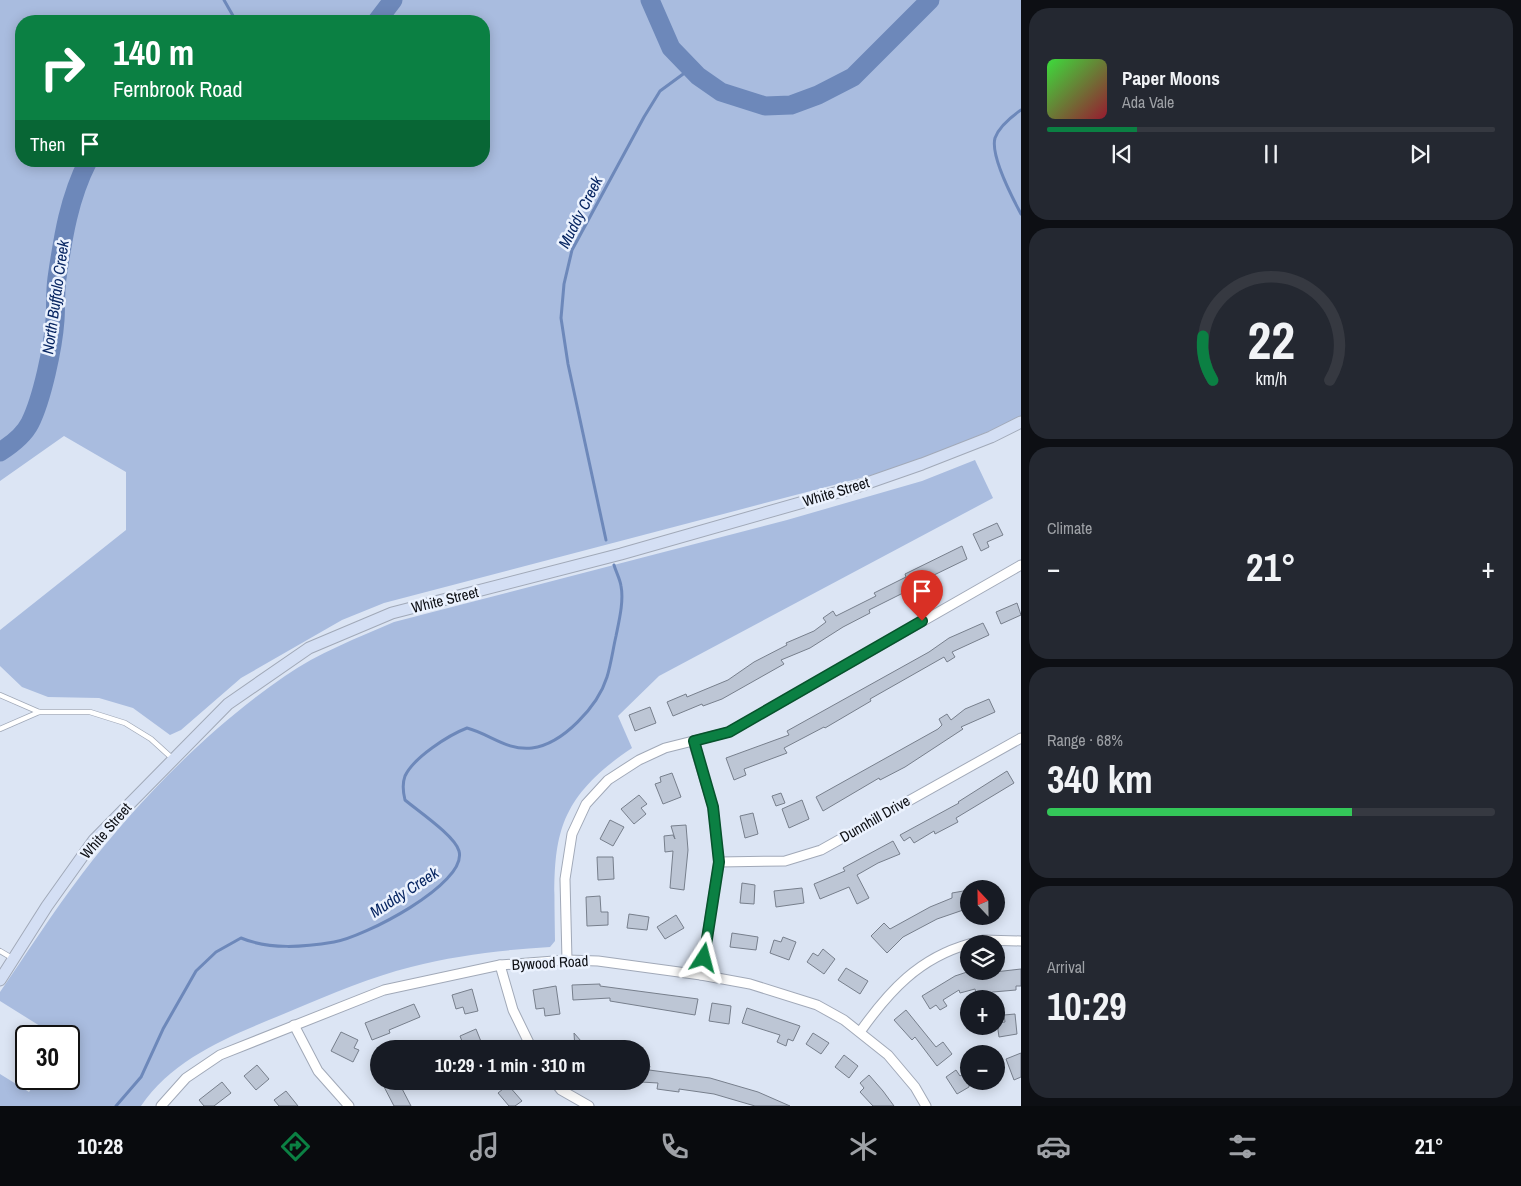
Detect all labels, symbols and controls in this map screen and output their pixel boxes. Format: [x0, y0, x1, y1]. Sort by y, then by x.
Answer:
text: 140 m [113, 29, 194, 76]
icon: right [30, 35, 95, 100]
text: Paper Moons [1122, 65, 1220, 91]
text: Fernbrook Road [113, 74, 242, 104]
text: Ada Vale [1122, 91, 1174, 113]
icon: arrive [76, 130, 104, 158]
text: Then [30, 131, 66, 157]
icon: previous [1108, 140, 1136, 168]
icon: pause [1257, 140, 1285, 168]
icon: next [1406, 140, 1434, 168]
water label: Muddy Creek [552, 172, 608, 252]
water label: North Buffalo Creek [36, 238, 74, 355]
text: 22 [1247, 305, 1295, 375]
text: km/h [1255, 367, 1287, 391]
street label: White Street [800, 471, 872, 512]
text: Climate [1047, 517, 1092, 539]
text: 21° [1246, 542, 1296, 593]
text: − [1047, 549, 1060, 587]
text: + [1482, 549, 1495, 587]
pin [901, 570, 943, 621]
icon: arrive [908, 577, 936, 605]
street label: White Street [409, 581, 481, 618]
text: Range · 68% [1047, 729, 1123, 751]
text: 340 km [1047, 754, 1153, 805]
street label: Dunnhill Drive [836, 790, 914, 847]
street label: White Street [75, 798, 136, 863]
water label: Muddy Creek [365, 861, 443, 922]
north arrow [960, 880, 1005, 925]
map controls [960, 880, 1005, 1090]
position arrow [677, 931, 729, 983]
button: layers [960, 935, 1005, 980]
street label: Bywood Road [511, 950, 589, 975]
text: Arrival [1047, 956, 1085, 978]
text: 10:29 [1047, 981, 1127, 1032]
button: + [960, 990, 1005, 1035]
speed limit sign: 30 [15, 1025, 80, 1090]
button: − [960, 1045, 1005, 1090]
text: 10:29 · 1 min · 310 m [435, 1052, 585, 1078]
icon: directions [278, 1129, 313, 1164]
icon: music [467, 1129, 502, 1164]
icon: phone [657, 1129, 692, 1164]
icon: climate [846, 1129, 881, 1164]
icon: car [1036, 1129, 1071, 1164]
icon: filters [1225, 1129, 1260, 1164]
text: 10:28 [77, 1131, 123, 1161]
text: 21° [1415, 1131, 1444, 1161]

